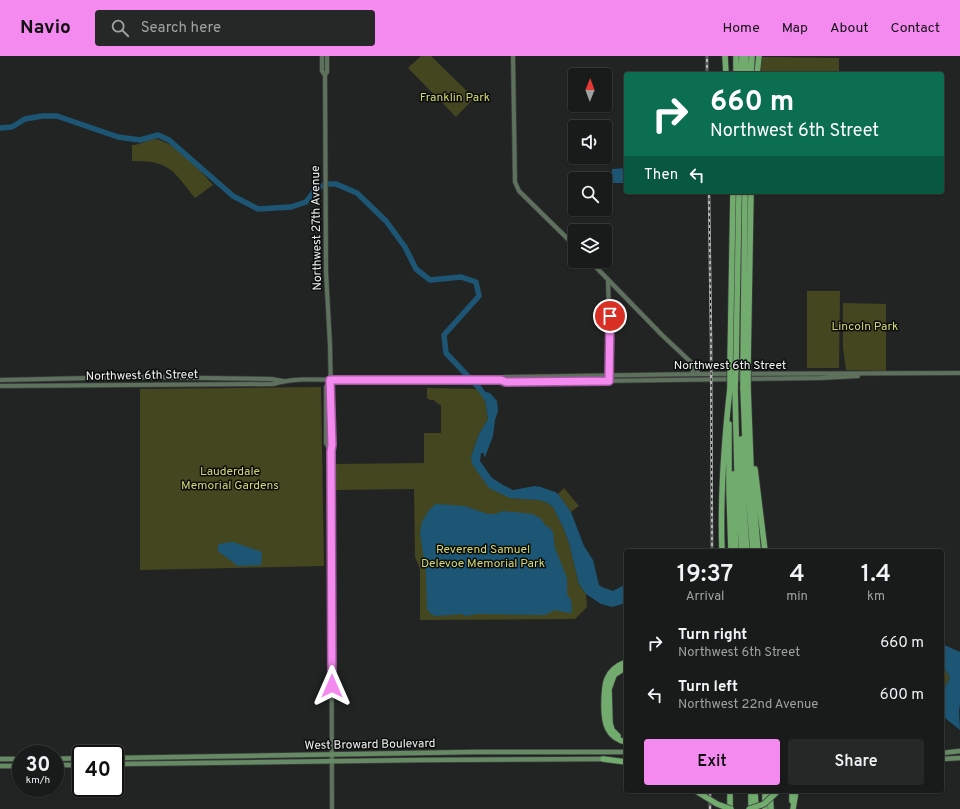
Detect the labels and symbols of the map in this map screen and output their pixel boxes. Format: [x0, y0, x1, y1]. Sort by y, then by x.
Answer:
north arrow [568, 68, 612, 112]
park label: Franklin Park [420, 90, 490, 106]
street label: Northwest 27th Avenue [308, 165, 326, 291]
pin [593, 299, 627, 333]
park label: Lincoln Park [832, 319, 898, 335]
street label: Northwest 6th Street [674, 358, 786, 374]
street label: Northwest 6th Street [86, 367, 198, 385]
park label: Lauderdale Memorial Gardens [181, 464, 279, 494]
park label: Reverend Samuel Delevoe Memorial Park [421, 542, 545, 572]
position arrow [311, 665, 353, 707]
street label: West Broward Boulevard [304, 736, 436, 754]
speed limit sign: 40 [72, 745, 124, 797]

